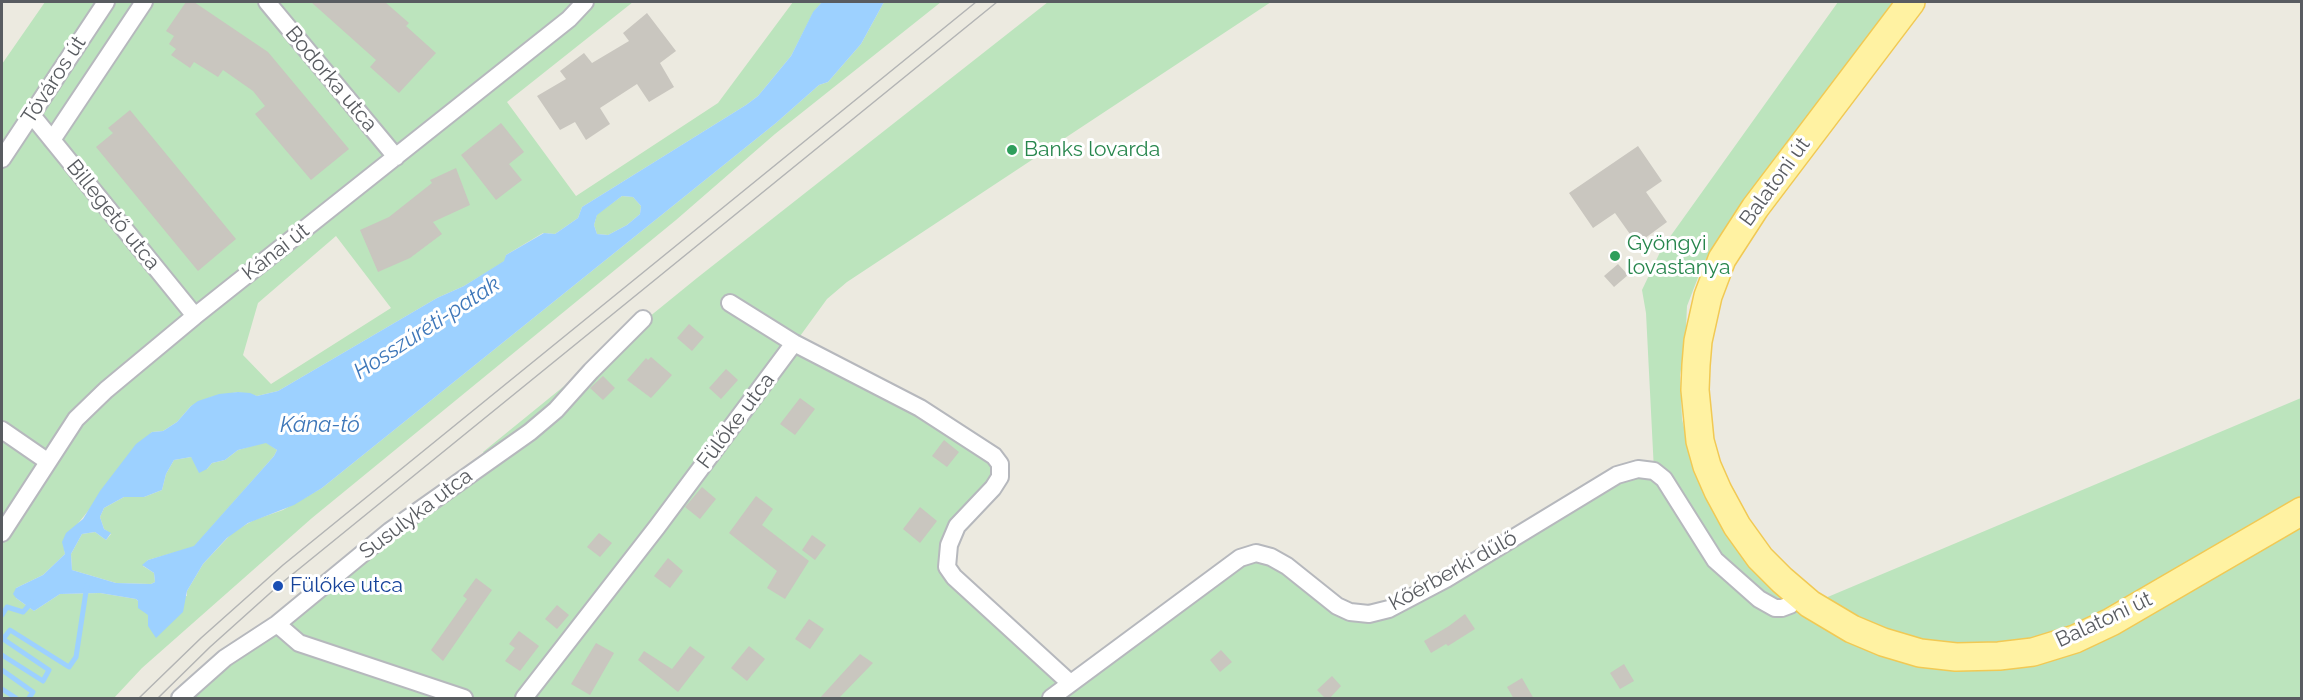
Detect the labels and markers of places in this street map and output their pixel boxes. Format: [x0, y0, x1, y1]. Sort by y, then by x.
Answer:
place label: Banks lovarda [1024, 137, 1160, 163]
marker: Banks lovarda [1005, 143, 1019, 157]
place label: Gyöngyi lovastanya [1627, 231, 1730, 281]
marker: Gyöngyi lovastanya [1608, 249, 1622, 263]
place label: Fülőke utca [290, 573, 403, 599]
marker: Fülőke utca [271, 579, 285, 593]

